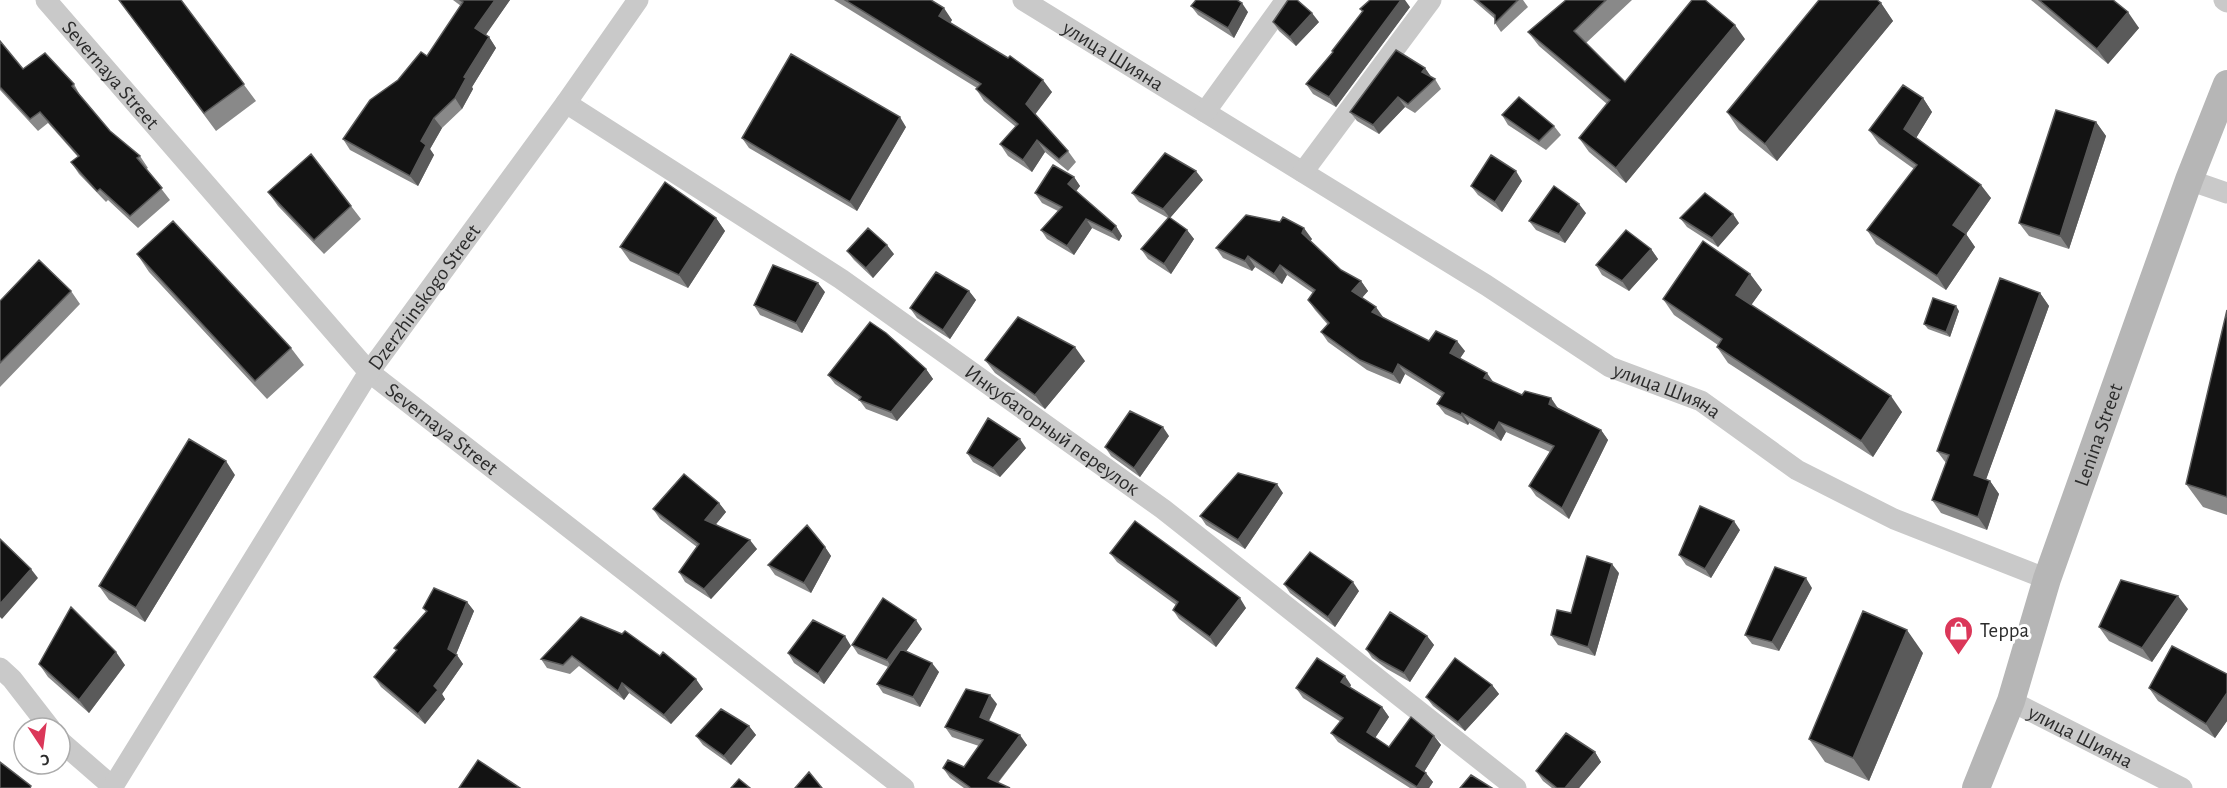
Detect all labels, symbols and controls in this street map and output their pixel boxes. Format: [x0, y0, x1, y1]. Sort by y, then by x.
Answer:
street label: Severnaya Street [58, 17, 163, 133]
street label: улица Шияна [1058, 17, 1167, 95]
street label: Dzerzhinskogo Street [364, 220, 485, 374]
street label: улица Шияна [1609, 359, 1725, 423]
street label: Инкубаторный переулок [961, 361, 1143, 500]
street label: Severnaya Street [382, 379, 502, 479]
street label: Lenina Street [2071, 381, 2127, 489]
shop icon: Терра [1943, 614, 1975, 656]
place label: Терра [1980, 620, 2029, 641]
street label: улица Шияна [2024, 701, 2136, 772]
north arrow [12, 716, 72, 776]
text: С [39, 751, 51, 768]

